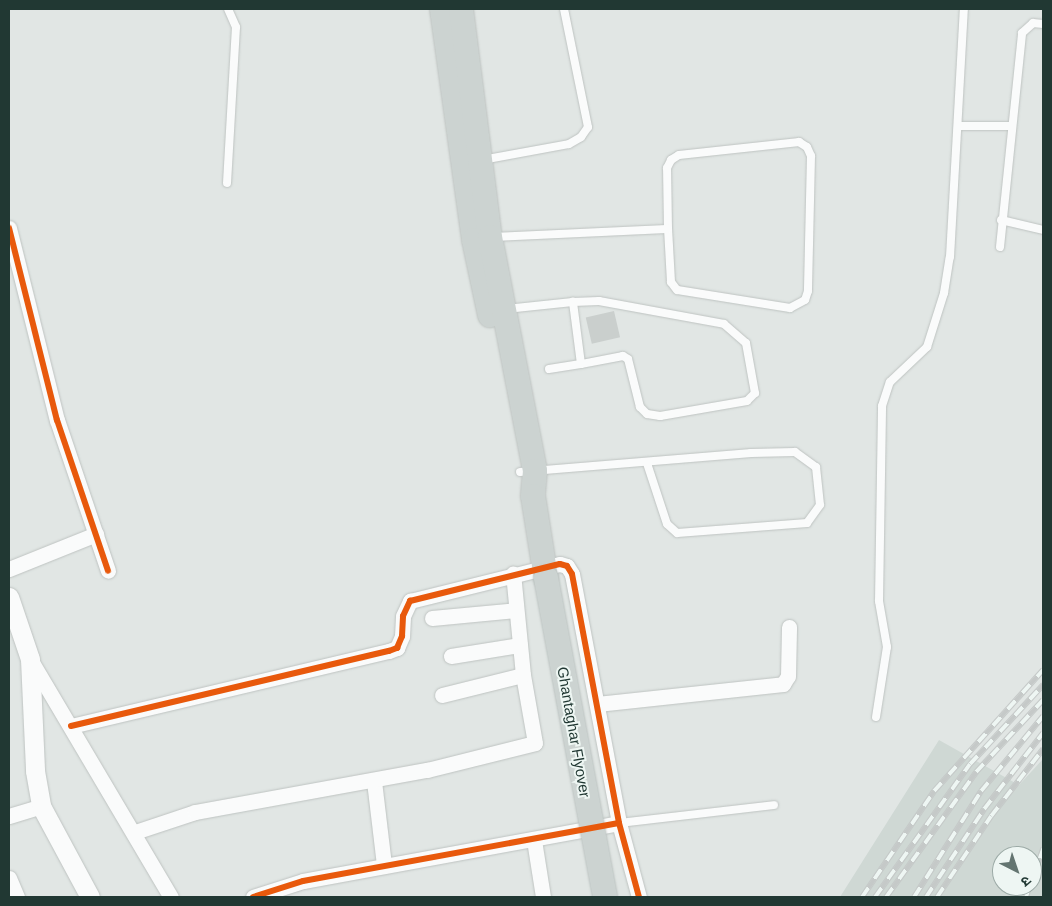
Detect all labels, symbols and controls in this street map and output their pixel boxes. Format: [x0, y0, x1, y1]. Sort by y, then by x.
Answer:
street label: Ghantaghar Flyover [554, 665, 594, 799]
north arrow [992, 846, 1042, 896]
text: उ [1018, 873, 1035, 890]

